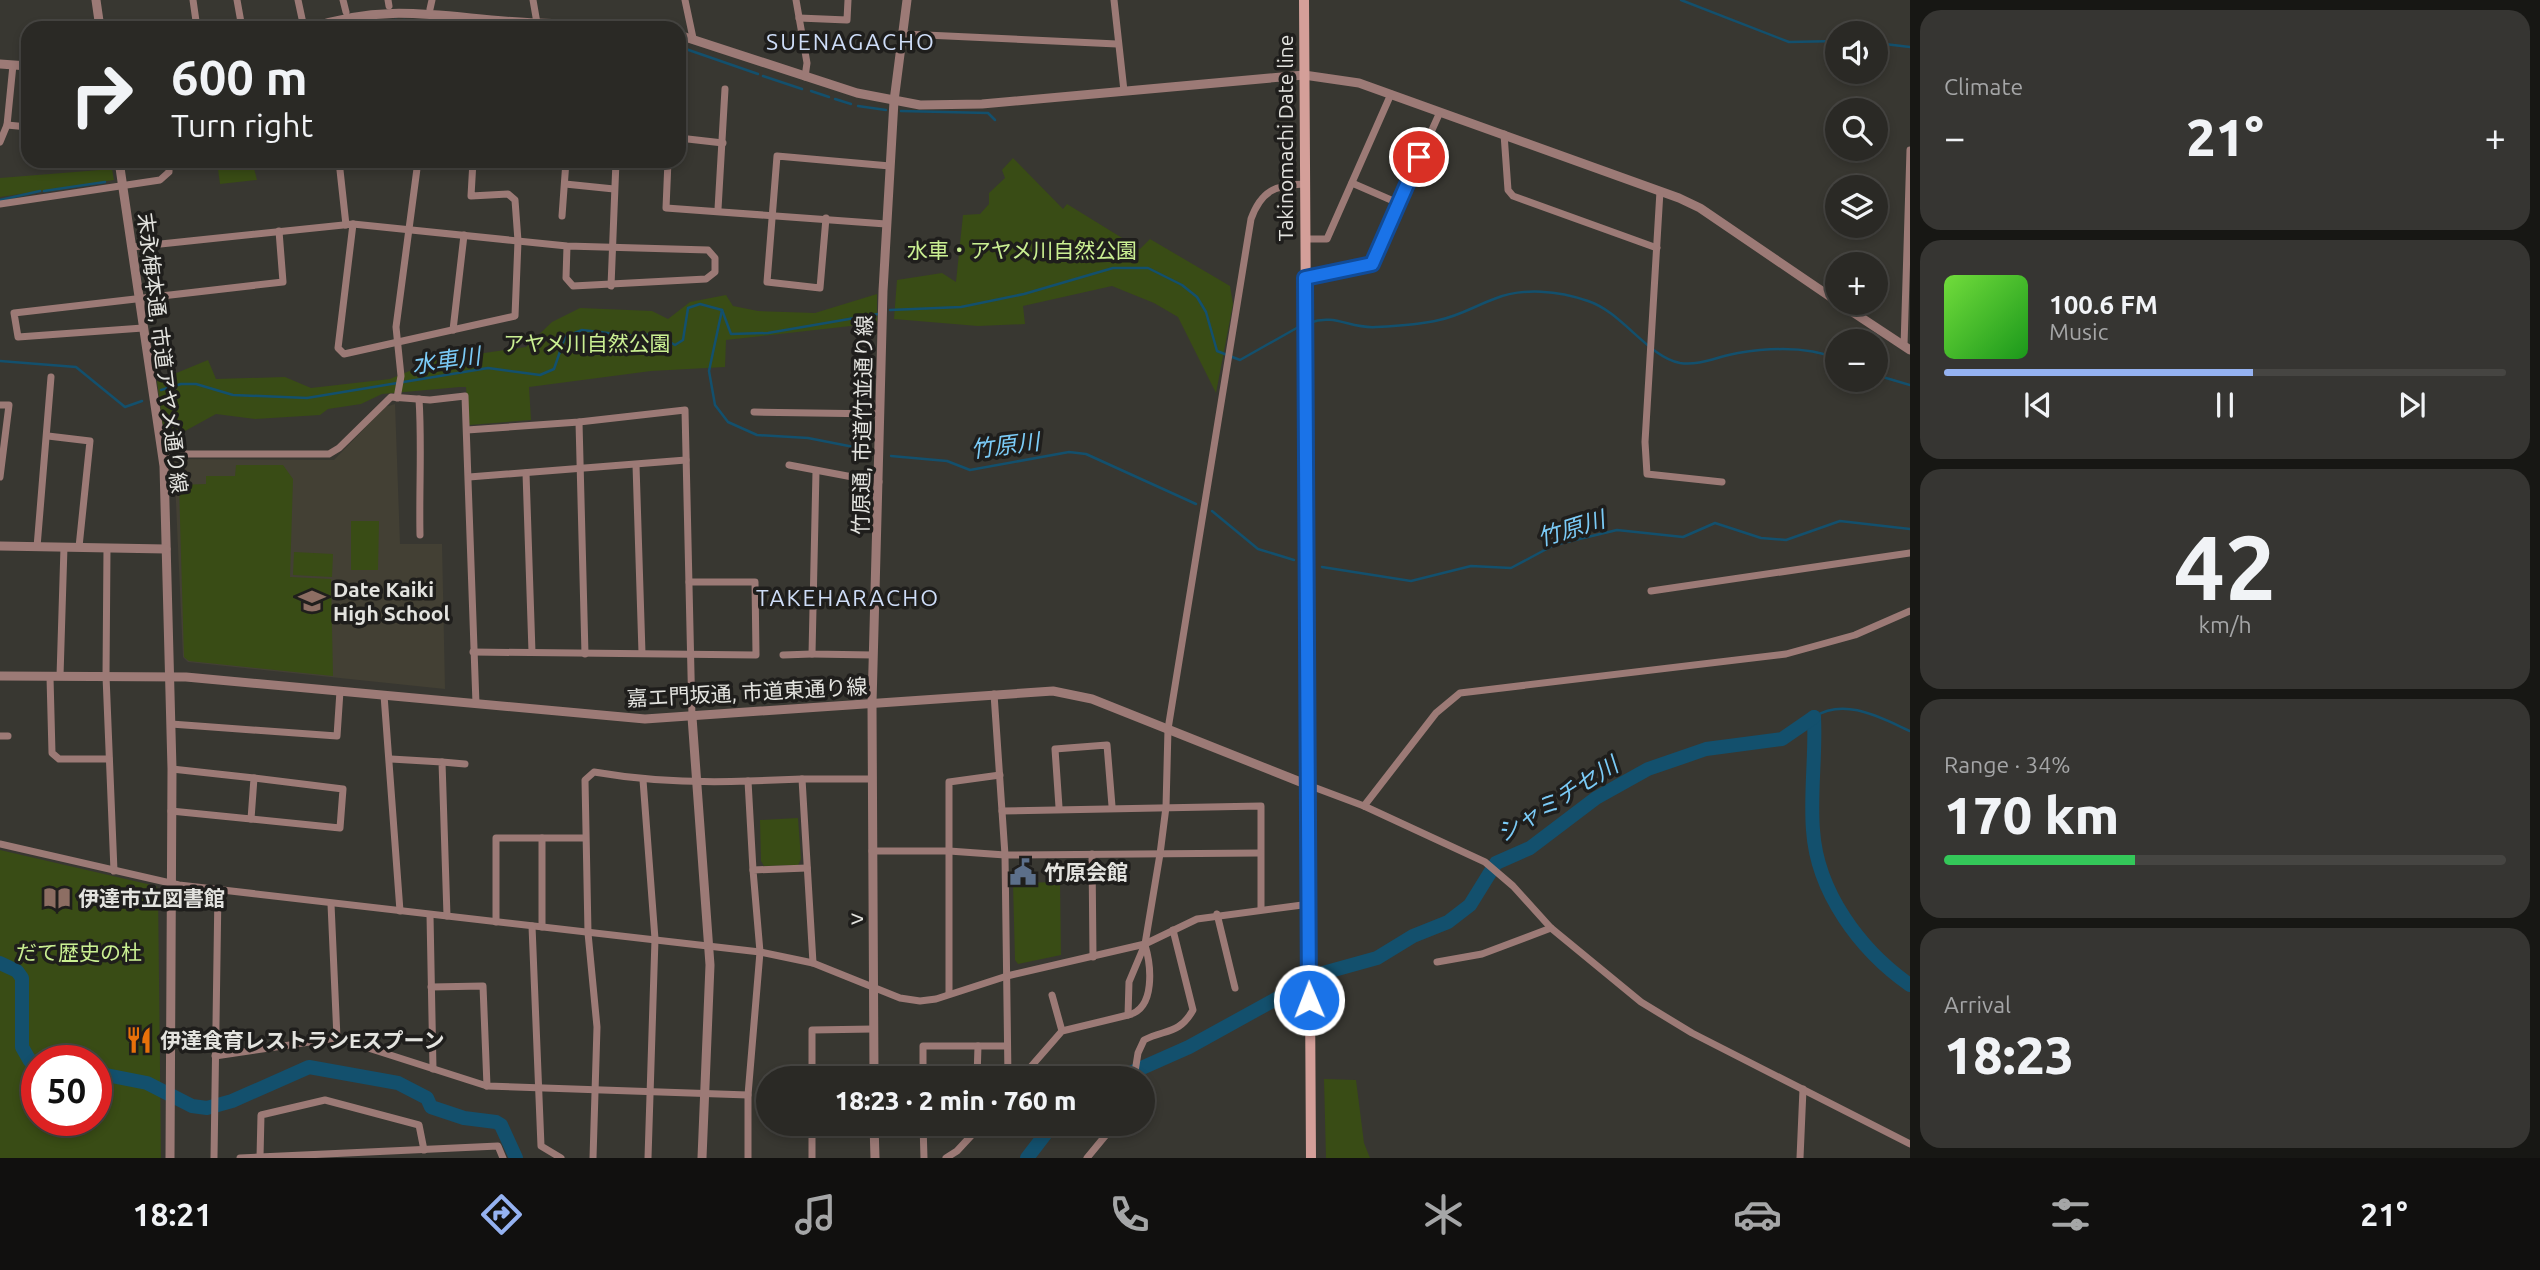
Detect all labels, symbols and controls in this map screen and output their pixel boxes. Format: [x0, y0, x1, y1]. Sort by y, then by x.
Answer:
map controls [1825, 21, 1888, 392]
button: sound [1825, 21, 1888, 84]
district label: SUENAGACHO [766, 29, 936, 54]
street label: Takinomachi Date line [1273, 35, 1297, 241]
icon: right [56, 49, 147, 140]
text: 600 m [171, 49, 308, 104]
text: Climate [1944, 74, 2023, 99]
button: search [1825, 98, 1888, 161]
text: Turn right [171, 107, 313, 143]
text: 21° [2186, 108, 2264, 166]
text: − [1944, 116, 1965, 158]
text: + [2485, 116, 2506, 158]
pin [1389, 127, 1449, 187]
icon: arrive [1400, 138, 1438, 176]
button: layers [1825, 175, 1888, 238]
street label: 末永梅本通, 市道アヤメ通り線 [134, 211, 192, 495]
park label: 水車・アヤメ川自然公園 [907, 238, 1137, 262]
button: + [1825, 252, 1888, 315]
text: 100.6 FM [2049, 290, 2158, 319]
street label: 竹原通, 市道竹並通り線 [848, 315, 876, 535]
text: Music [2049, 319, 2108, 344]
button: − [1825, 329, 1888, 392]
park label: アヤメ川自然公園 [503, 331, 671, 355]
water label: 水車川 [410, 342, 485, 377]
icon: previous [2019, 386, 2057, 424]
icon: pause [2206, 386, 2244, 424]
icon: next [2393, 386, 2431, 424]
water label: 竹原川 [969, 428, 1044, 462]
water label: 竹原川 [1534, 505, 1611, 550]
text: 42 [2174, 515, 2276, 617]
place label: Date Kaiki High School [333, 577, 450, 625]
district label: TAKEHARACHO [756, 585, 940, 610]
school or university icon: Date Kaiki High School [297, 586, 327, 616]
text: km/h [2198, 612, 2252, 637]
street label: 嘉エ門坂通, 市道東通り線 [626, 674, 868, 710]
water label: シャミチセ川 [1492, 750, 1625, 846]
text: Range · 34% [1944, 752, 2071, 777]
text: 170 km [1944, 786, 2119, 844]
public building icon: 竹原会館 [1008, 857, 1038, 887]
place label: 竹原会館 [1044, 860, 1128, 884]
library icon: 伊達市立図書館 [42, 883, 72, 913]
place label: 伊達市立図書館 [78, 886, 225, 910]
street label: ｖ [843, 909, 867, 930]
park label: だて歴史の杜 [16, 940, 142, 964]
position arrow [1272, 963, 1346, 1037]
text: Arrival [1944, 992, 2011, 1017]
restaurant icon: 伊達食育レストランEスプーン [124, 1025, 154, 1055]
text: 18:23 [1944, 1026, 2074, 1084]
place label: 伊達食育レストランEスプーン [160, 1028, 444, 1052]
speed limit sign: 50 [21, 1045, 112, 1136]
text: 18:23 · 2 min · 760 m [835, 1086, 1076, 1115]
icon: directions [477, 1190, 526, 1239]
icon: music [791, 1190, 840, 1239]
icon: phone [1105, 1190, 1154, 1239]
icon: climate [1419, 1190, 1468, 1239]
icon: car [1733, 1190, 1782, 1239]
icon: filters [2046, 1190, 2095, 1239]
text: 18:21 [132, 1196, 212, 1232]
text: 21° [2360, 1196, 2408, 1232]

